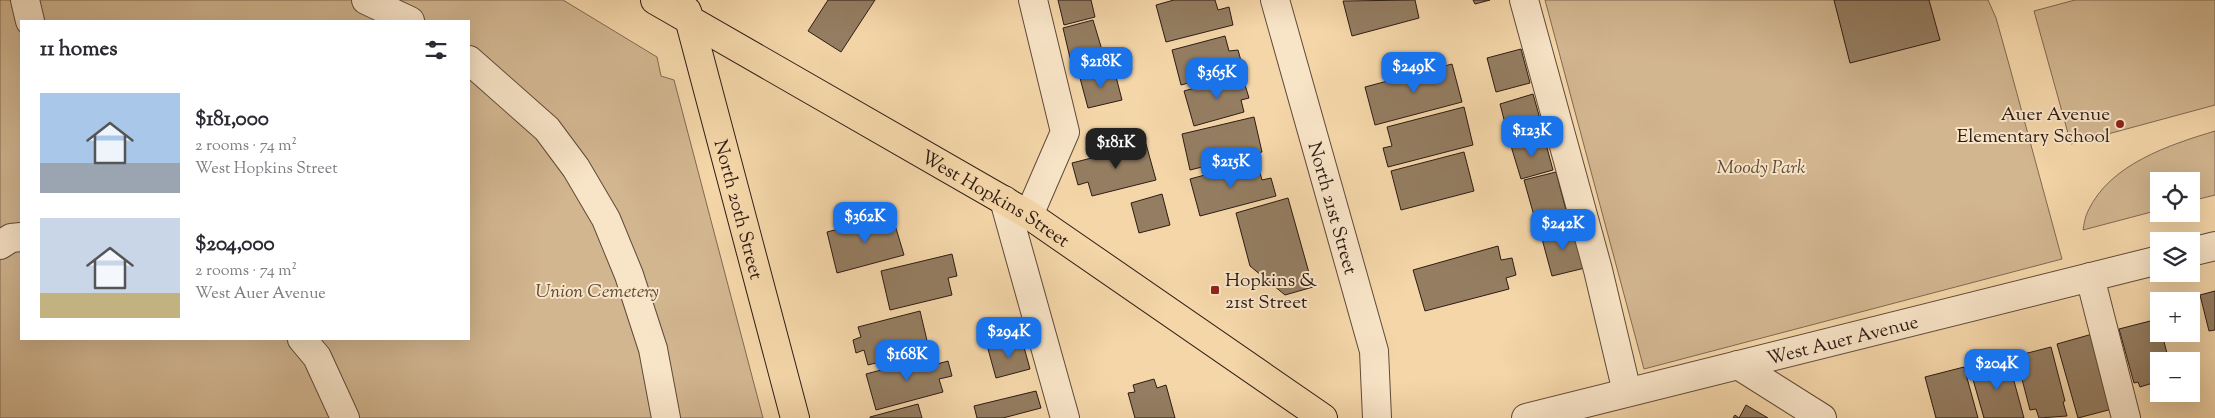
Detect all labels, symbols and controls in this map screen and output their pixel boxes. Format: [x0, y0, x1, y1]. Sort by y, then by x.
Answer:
text: 11 homes [40, 35, 118, 65]
icon: filters [422, 36, 450, 64]
pin: $218K [1066, 46, 1136, 89]
text: $218K [1080, 51, 1122, 74]
pin: $249K [1379, 52, 1449, 94]
text: $249K [1392, 56, 1436, 79]
pin: $365K [1182, 58, 1252, 100]
text: $365K [1197, 62, 1237, 85]
place label: Auer Avenue Elementary School [1957, 102, 2110, 151]
text: $181,000 [195, 105, 269, 135]
icon: home [80, 113, 140, 173]
pin: $123K [1497, 116, 1567, 158]
marker: Auer Avenue Elementary School [2114, 118, 2126, 130]
text: $123K [1512, 120, 1552, 143]
pin: $181K [1081, 128, 1151, 170]
text: $181K [1097, 132, 1136, 155]
text: 2 rooms · 74 m² [195, 135, 297, 158]
street label: North 20th Street [706, 137, 769, 283]
street label: North 21st Street [1300, 139, 1363, 278]
street label: West Hopkins Street [915, 145, 1075, 255]
pin: $215K [1196, 146, 1266, 189]
text: $215K [1212, 151, 1250, 174]
park label: Moody Park [1717, 155, 1806, 182]
text: West Hopkins Street [195, 158, 338, 181]
map controls [2150, 172, 2200, 402]
button: locate [2150, 172, 2200, 222]
pin: $362K [830, 202, 900, 244]
text: $362K [844, 206, 886, 229]
pin: $242K [1528, 208, 1598, 251]
text: $242K [1541, 213, 1585, 236]
text: $204,000 [195, 230, 275, 260]
button: layers [2150, 232, 2200, 282]
icon: home [80, 238, 140, 298]
text: 2 rooms · 74 m² [195, 260, 297, 283]
place label: Hopkins & 21st Street [1225, 268, 1317, 317]
park label: Union Cemetery [535, 279, 659, 306]
text: West Auer Avenue [195, 283, 326, 306]
marker: Hopkins & 21st Street [1209, 284, 1221, 296]
button: + [2150, 292, 2200, 342]
street label: West Auer Avenue [1764, 310, 1922, 373]
pin: $294K [974, 316, 1044, 359]
text: $294K [987, 321, 1031, 344]
pin: $168K [872, 340, 942, 382]
text: $168K [886, 344, 928, 367]
pin: $204K [1962, 348, 2032, 391]
button: − [2150, 352, 2200, 402]
text: $204K [1975, 353, 2019, 376]

